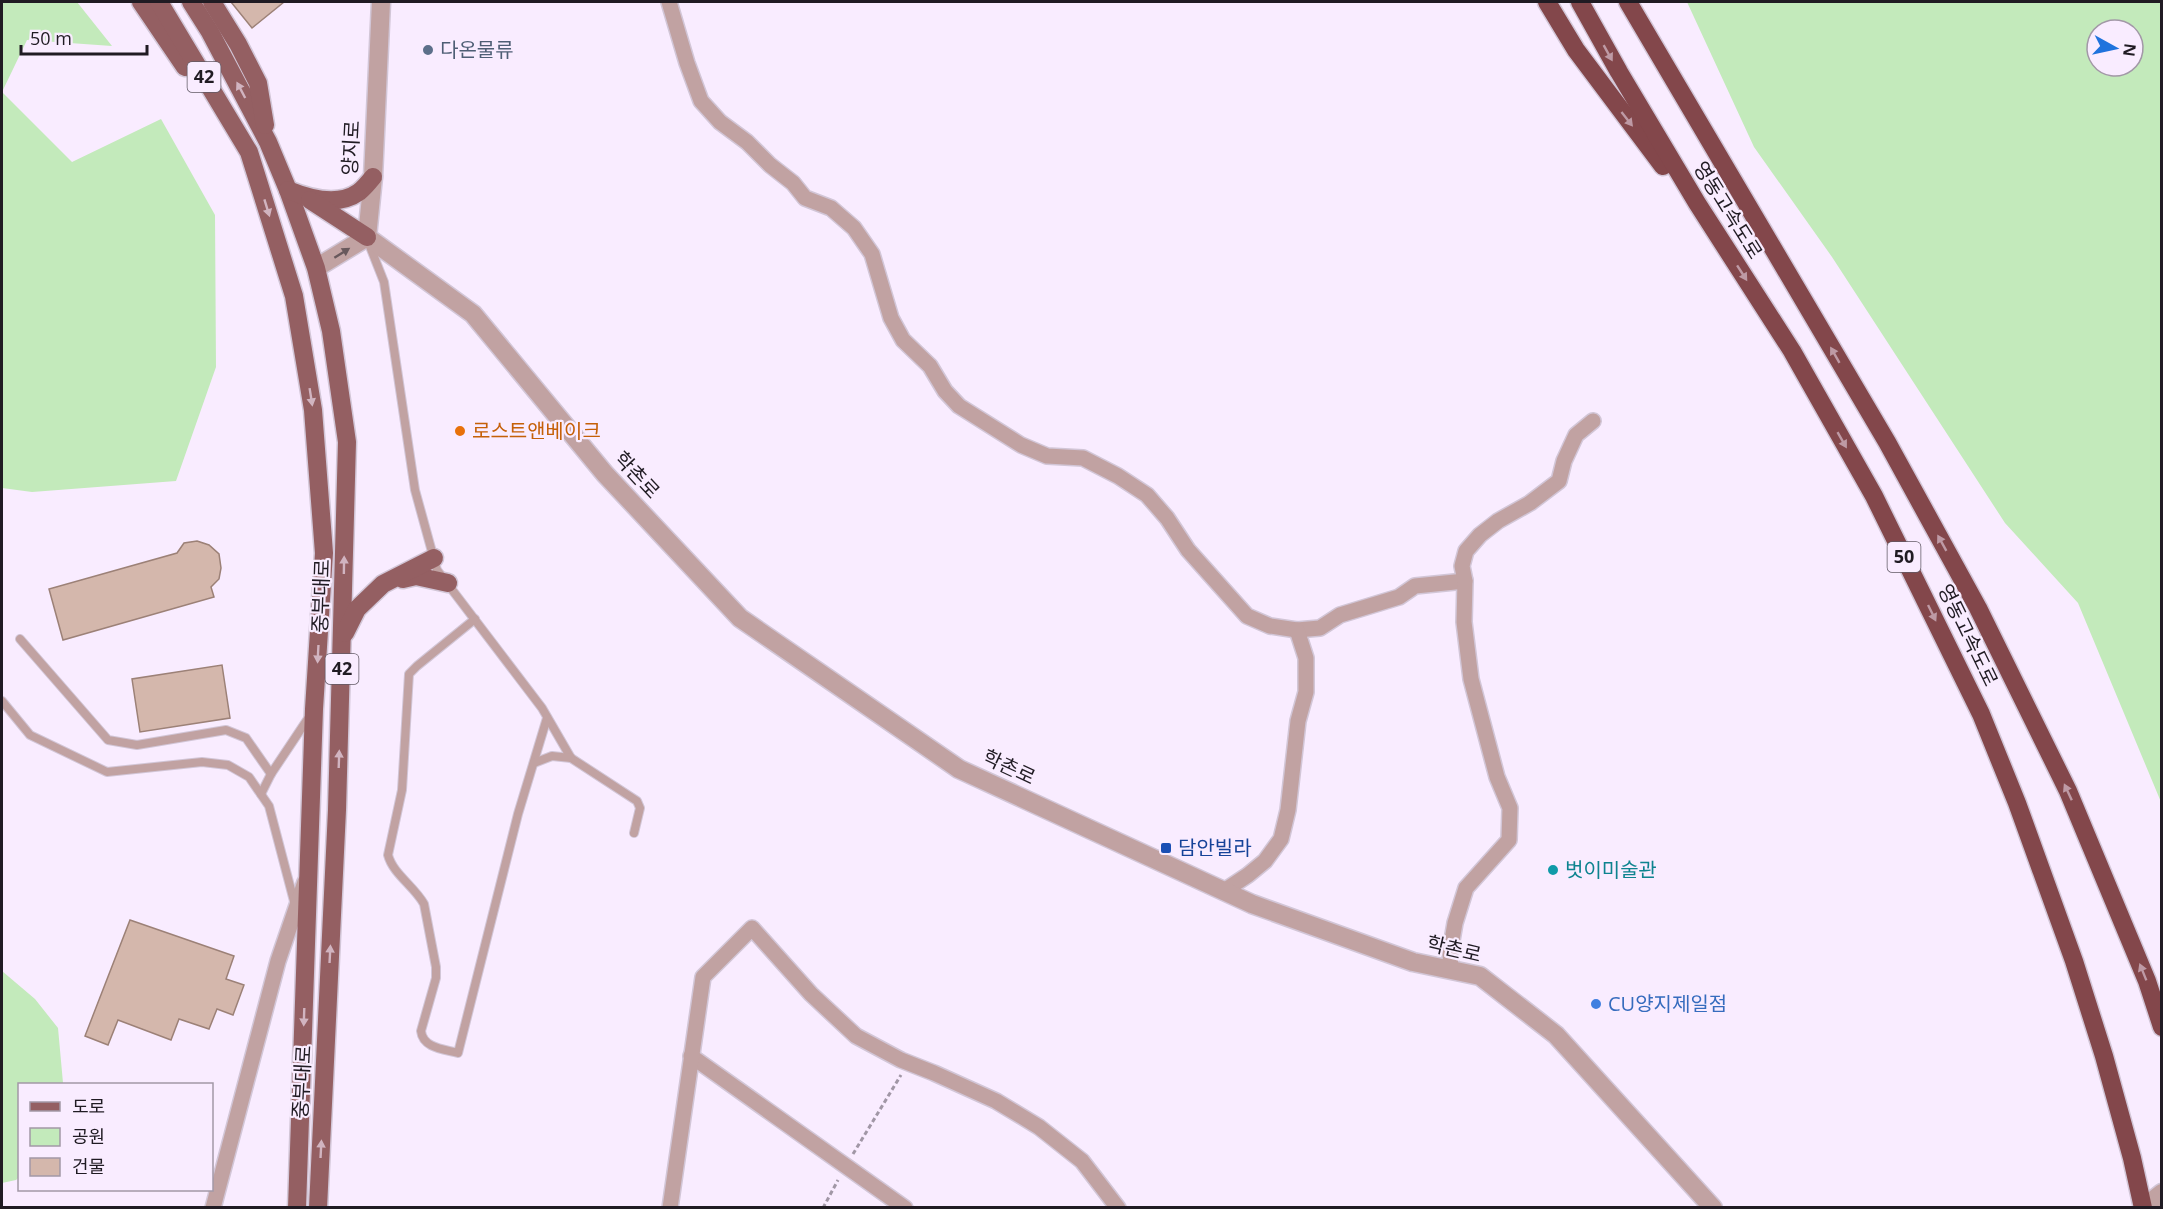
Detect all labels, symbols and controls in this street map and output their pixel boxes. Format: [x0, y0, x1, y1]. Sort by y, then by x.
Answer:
scale bar [21, 18, 147, 56]
north arrow [2085, 18, 2145, 78]
text: 50 m [30, 26, 72, 50]
place label: 다온물류 [440, 36, 514, 63]
text: N [2118, 42, 2142, 58]
marker: 다온물류 [421, 43, 435, 57]
one-way arrow [1603, 45, 1613, 62]
road number: 42 [188, 62, 220, 92]
one-way arrow [236, 81, 246, 98]
one-way arrow [1620, 111, 1633, 127]
street label: 양지로 [336, 120, 365, 176]
street label: 영동고속도로 [1688, 156, 1769, 264]
one-way arrow [262, 199, 272, 217]
one-way arrow [333, 247, 350, 258]
one-way arrow [1736, 265, 1747, 282]
one-way arrow [1830, 347, 1841, 363]
one-way arrow [307, 388, 316, 407]
place label: 로스트앤베이크 [472, 417, 601, 444]
marker: 로스트앤베이크 [453, 424, 467, 438]
one-way arrow [1837, 432, 1848, 448]
street label: 학촌로 [609, 445, 666, 504]
one-way arrow [1937, 534, 1947, 551]
road number: 50 [1888, 542, 1920, 572]
one-way arrow [340, 555, 349, 574]
street label: 중부대로 [306, 559, 335, 633]
street label: 영동고속도로 [1932, 579, 2005, 690]
one-way arrow [1928, 605, 1937, 622]
one-way arrow [313, 645, 322, 664]
road number: 42 [326, 654, 358, 684]
street label: 학촌로 [978, 743, 1040, 790]
one-way arrow [334, 750, 343, 769]
one-way arrow [2063, 782, 2073, 800]
place label: 담안빌라 [1178, 834, 1252, 861]
marker: 담안빌라 [1159, 841, 1173, 855]
place label: 벗이미술관 [1565, 856, 1657, 883]
marker: 벗이미술관 [1546, 863, 1560, 877]
street label: 학촌로 [1424, 929, 1484, 968]
one-way arrow [326, 945, 335, 964]
one-way arrow [2138, 962, 2148, 980]
place label: CU양지제일점 [1608, 990, 1727, 1017]
marker: CU양지제일점 [1589, 997, 1603, 1011]
one-way arrow [300, 1008, 309, 1027]
street label: 중부대로 [286, 1045, 317, 1119]
legend [18, 1083, 213, 1191]
text: 도로 [72, 1094, 105, 1118]
text: 공원 [72, 1124, 105, 1148]
one-way arrow [317, 1140, 326, 1159]
text: 건물 [72, 1154, 105, 1178]

